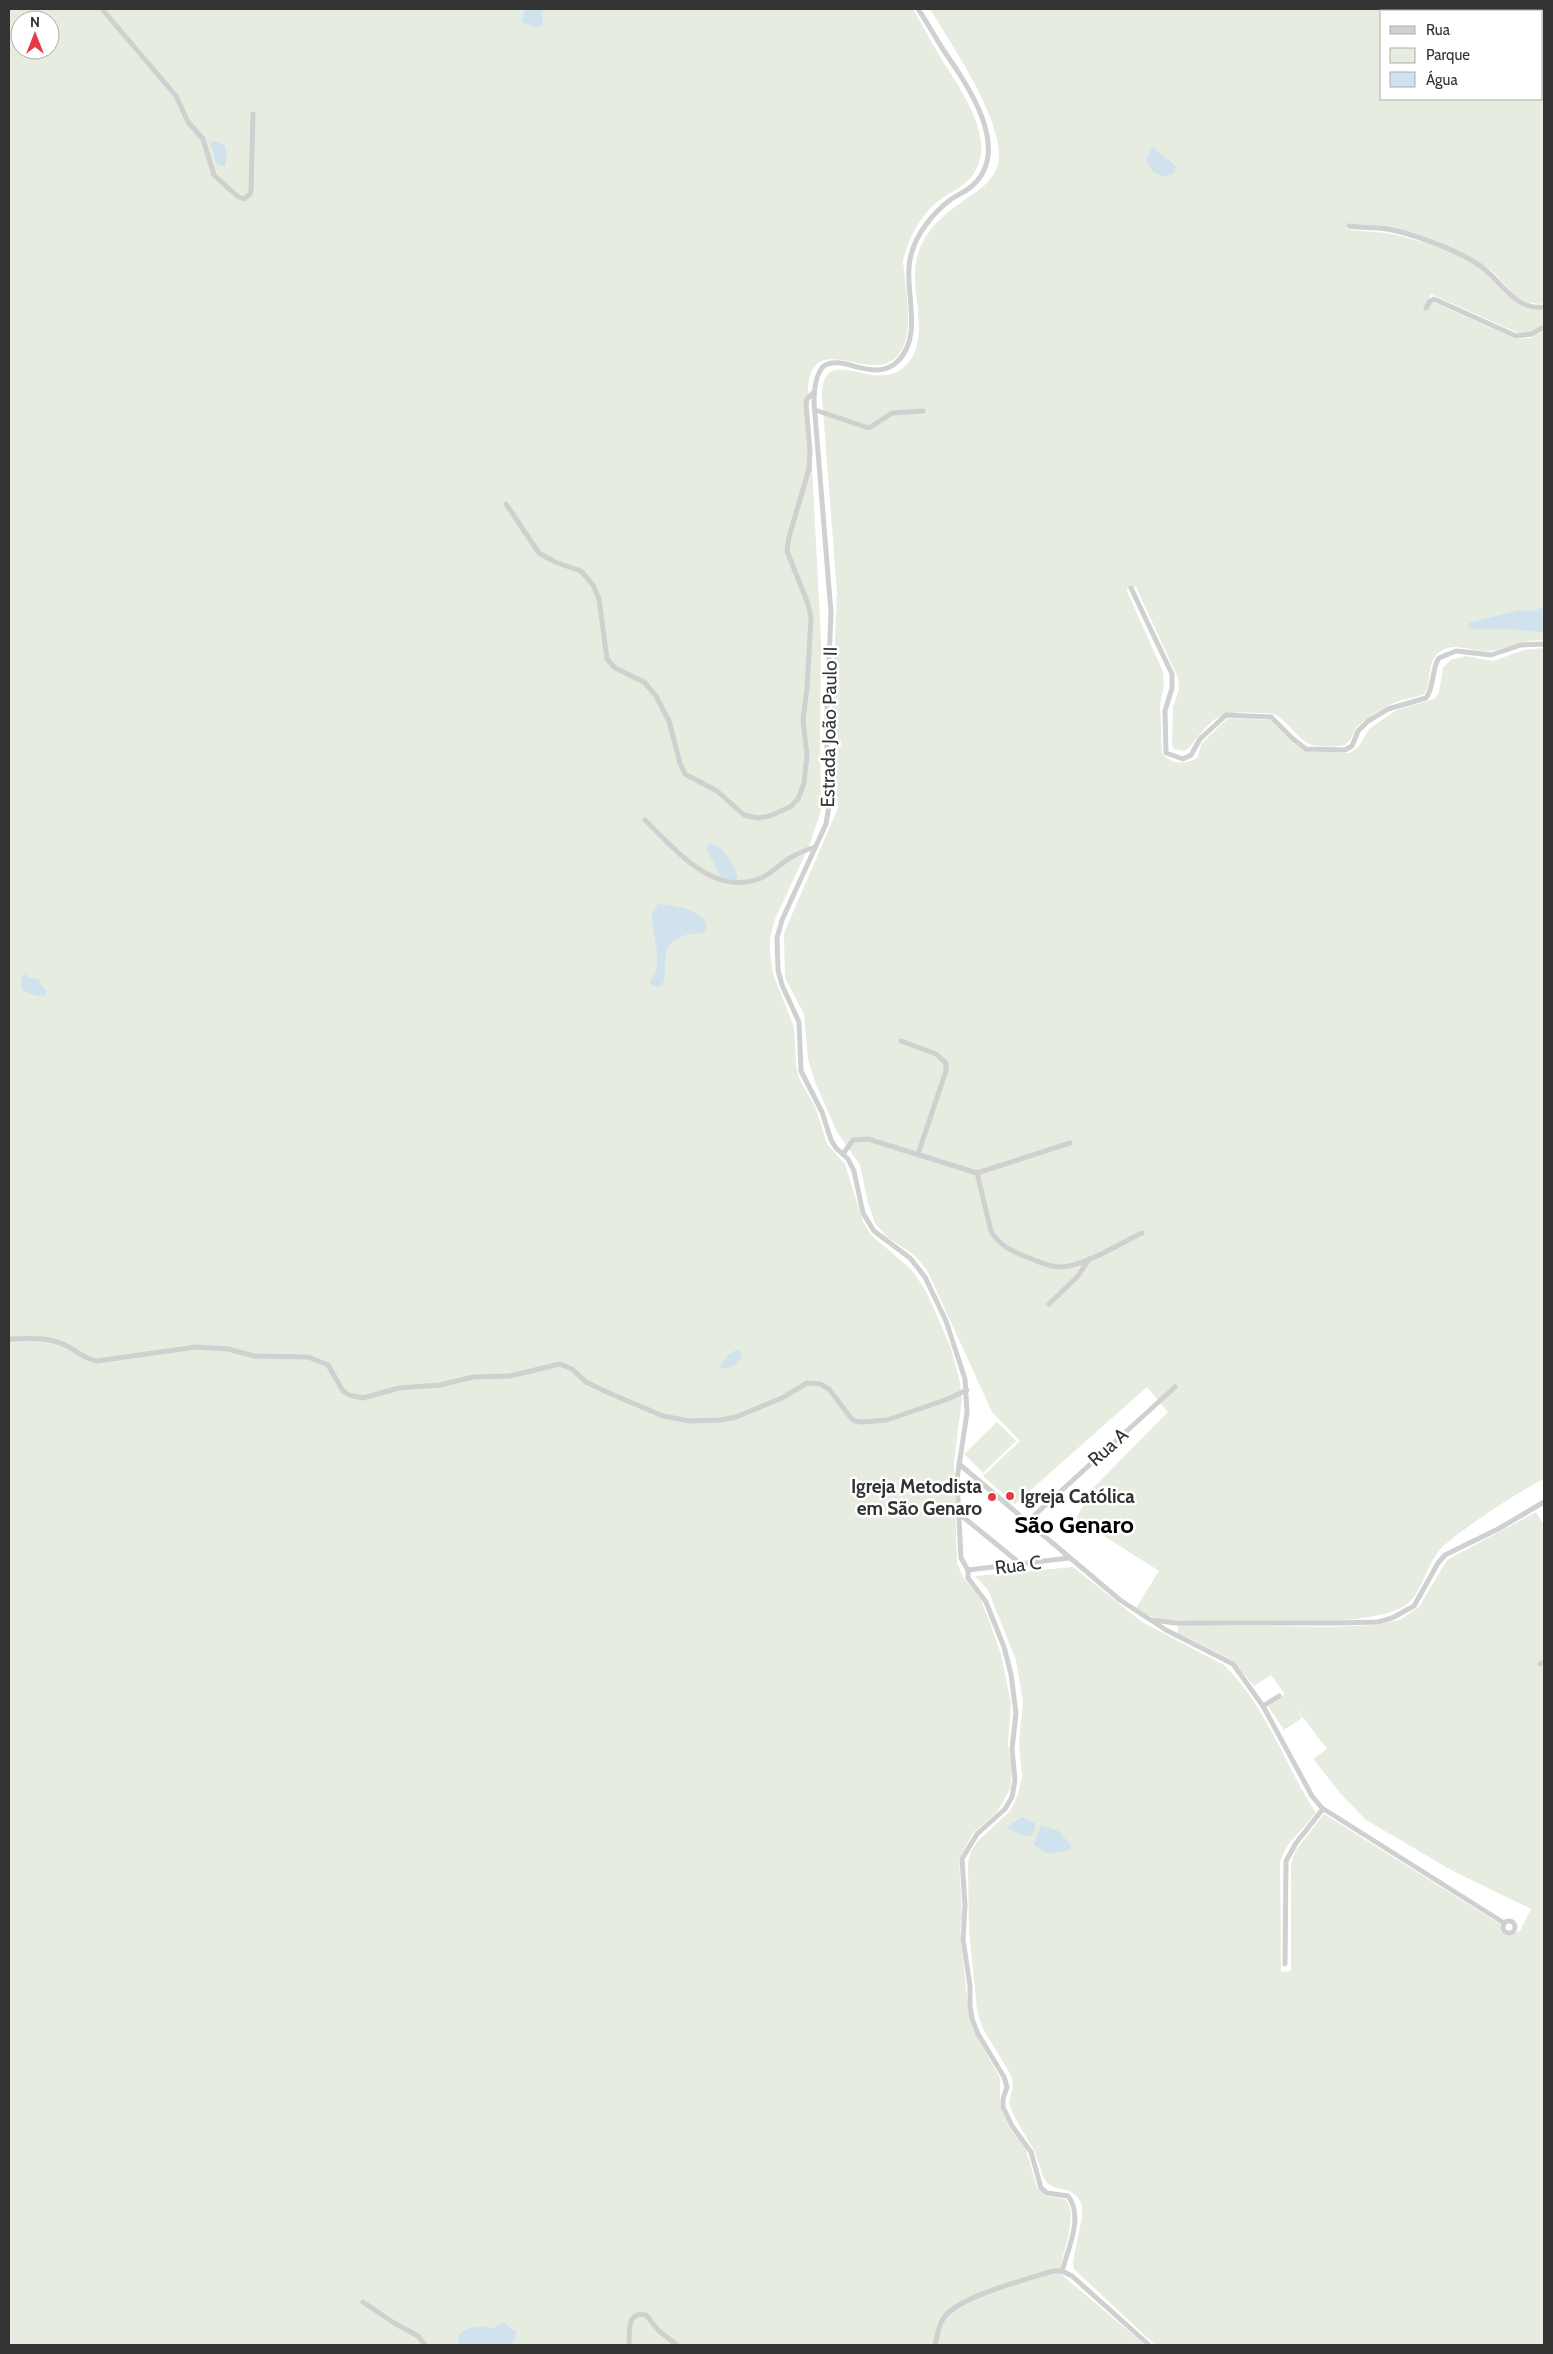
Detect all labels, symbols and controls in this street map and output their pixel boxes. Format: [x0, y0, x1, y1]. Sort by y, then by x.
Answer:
north arrow [10, 10, 60, 60]
legend [1380, 10, 1543, 100]
text: N [30, 13, 40, 31]
text: Rua [1426, 21, 1451, 39]
text: Parque [1426, 46, 1470, 64]
text: Água [1426, 70, 1458, 89]
street label: Estrada João Paulo II [816, 646, 842, 808]
street label: Rua A [1083, 1423, 1133, 1471]
place label: Igreja Metodista em São Genaro [851, 1475, 983, 1520]
place label: Igreja Católica [1020, 1485, 1135, 1508]
marker: Igreja Católica [1004, 1490, 1016, 1502]
marker: Igreja Metodista em São Genaro [986, 1491, 998, 1503]
district label: São Genaro [1014, 1510, 1134, 1539]
street label: Rua C [994, 1551, 1043, 1579]

